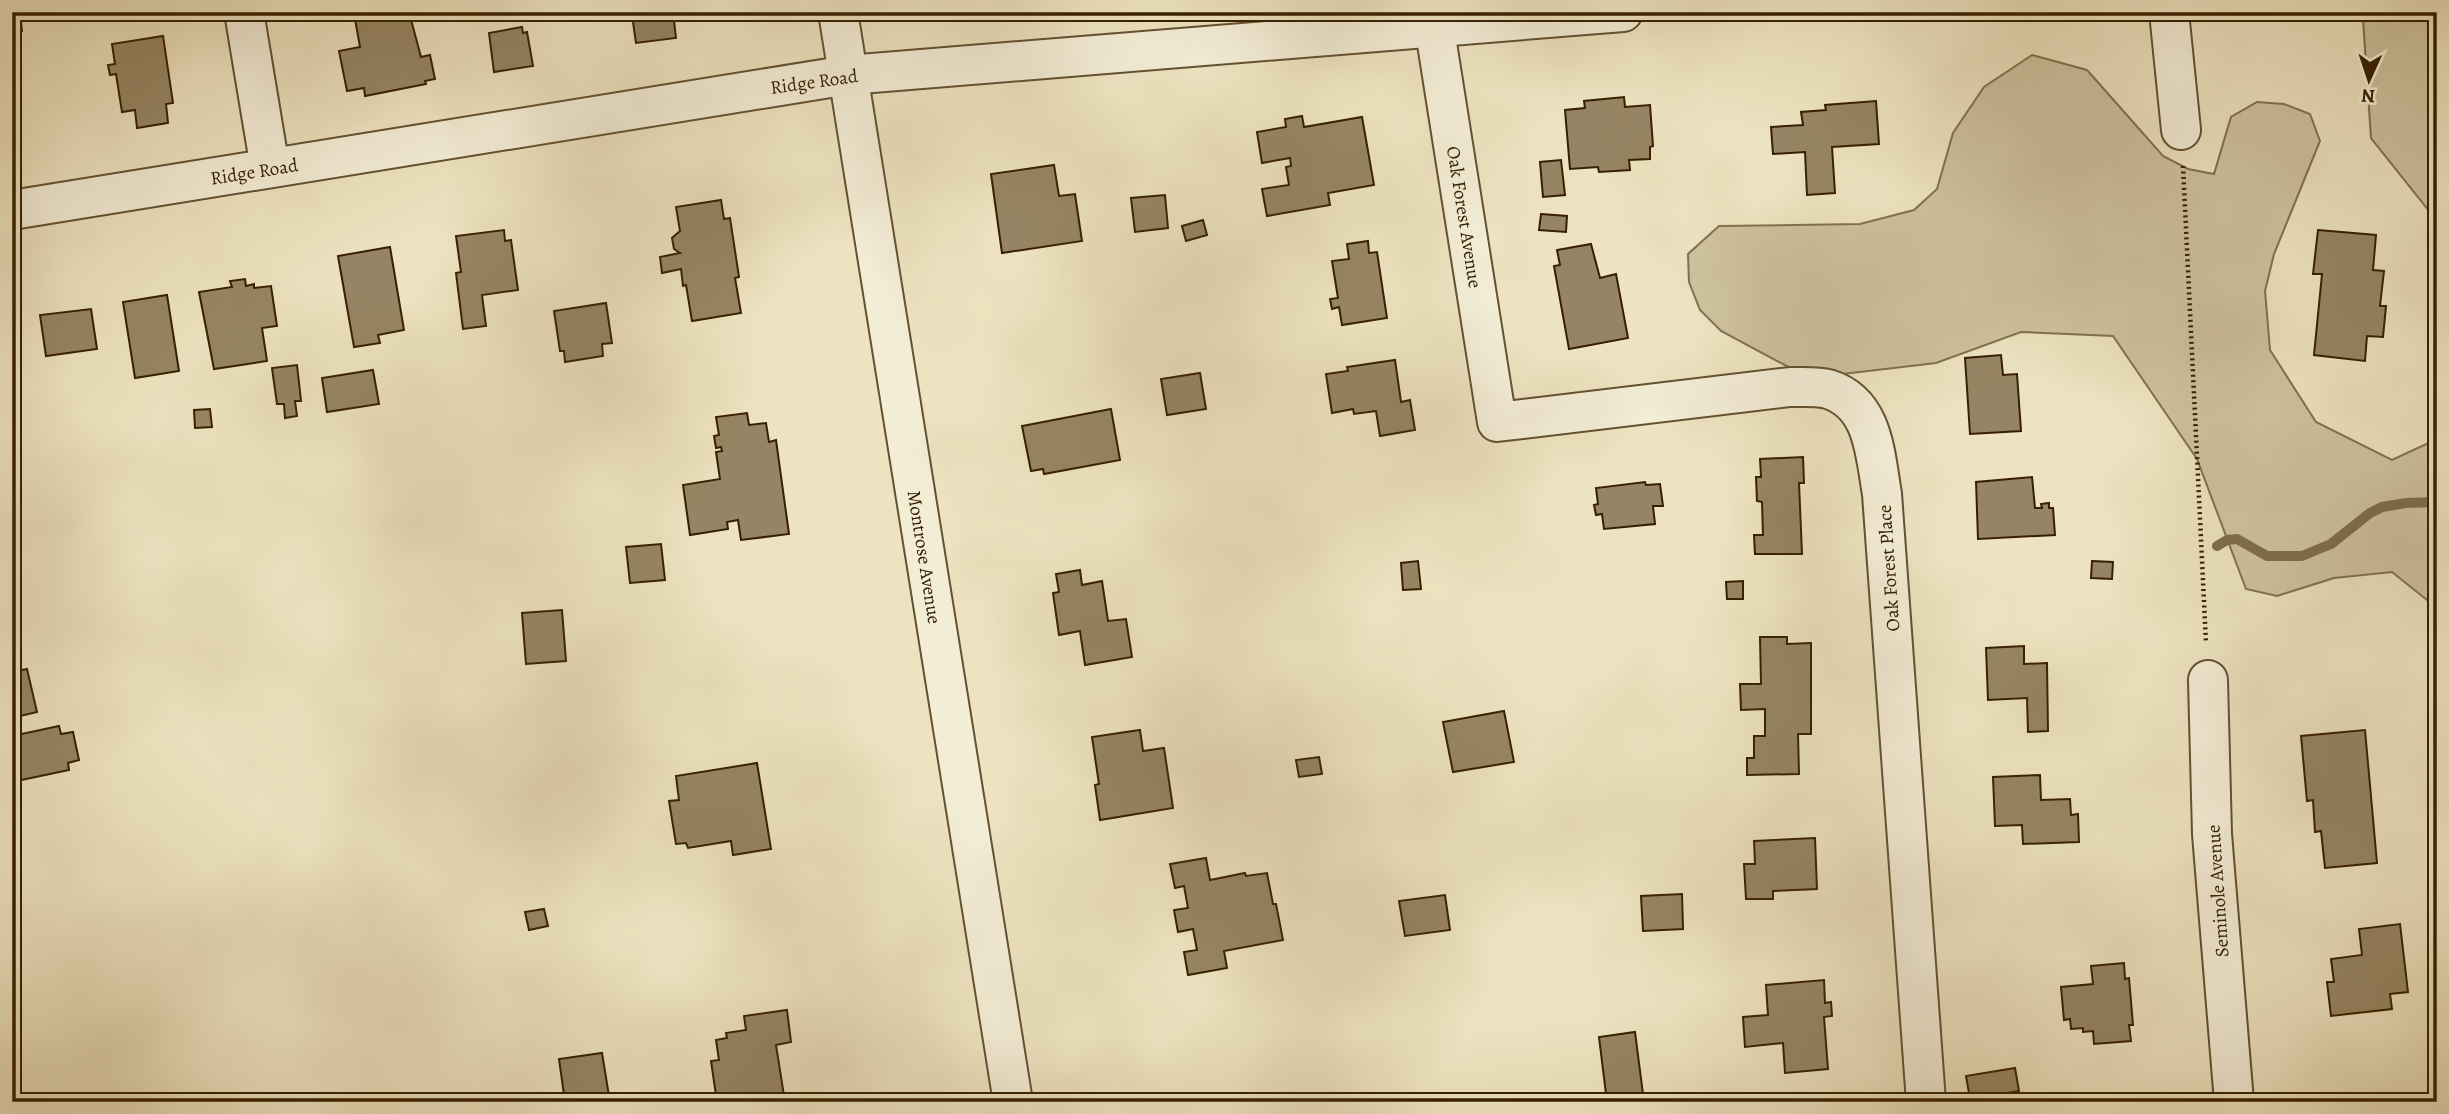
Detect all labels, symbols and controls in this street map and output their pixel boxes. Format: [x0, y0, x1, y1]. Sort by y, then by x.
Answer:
north arrow [2334, 46, 2404, 116]
street label: Ridge Road [769, 63, 860, 101]
text: N [2360, 83, 2376, 109]
street label: Oak Forest Avenue [1440, 144, 1488, 290]
street label: Ridge Road [208, 152, 301, 192]
street label: Montrose Avenue [901, 489, 947, 626]
street label: Oak Forest Place [1872, 504, 1906, 632]
street label: Seminole Avenue [2200, 824, 2236, 958]

